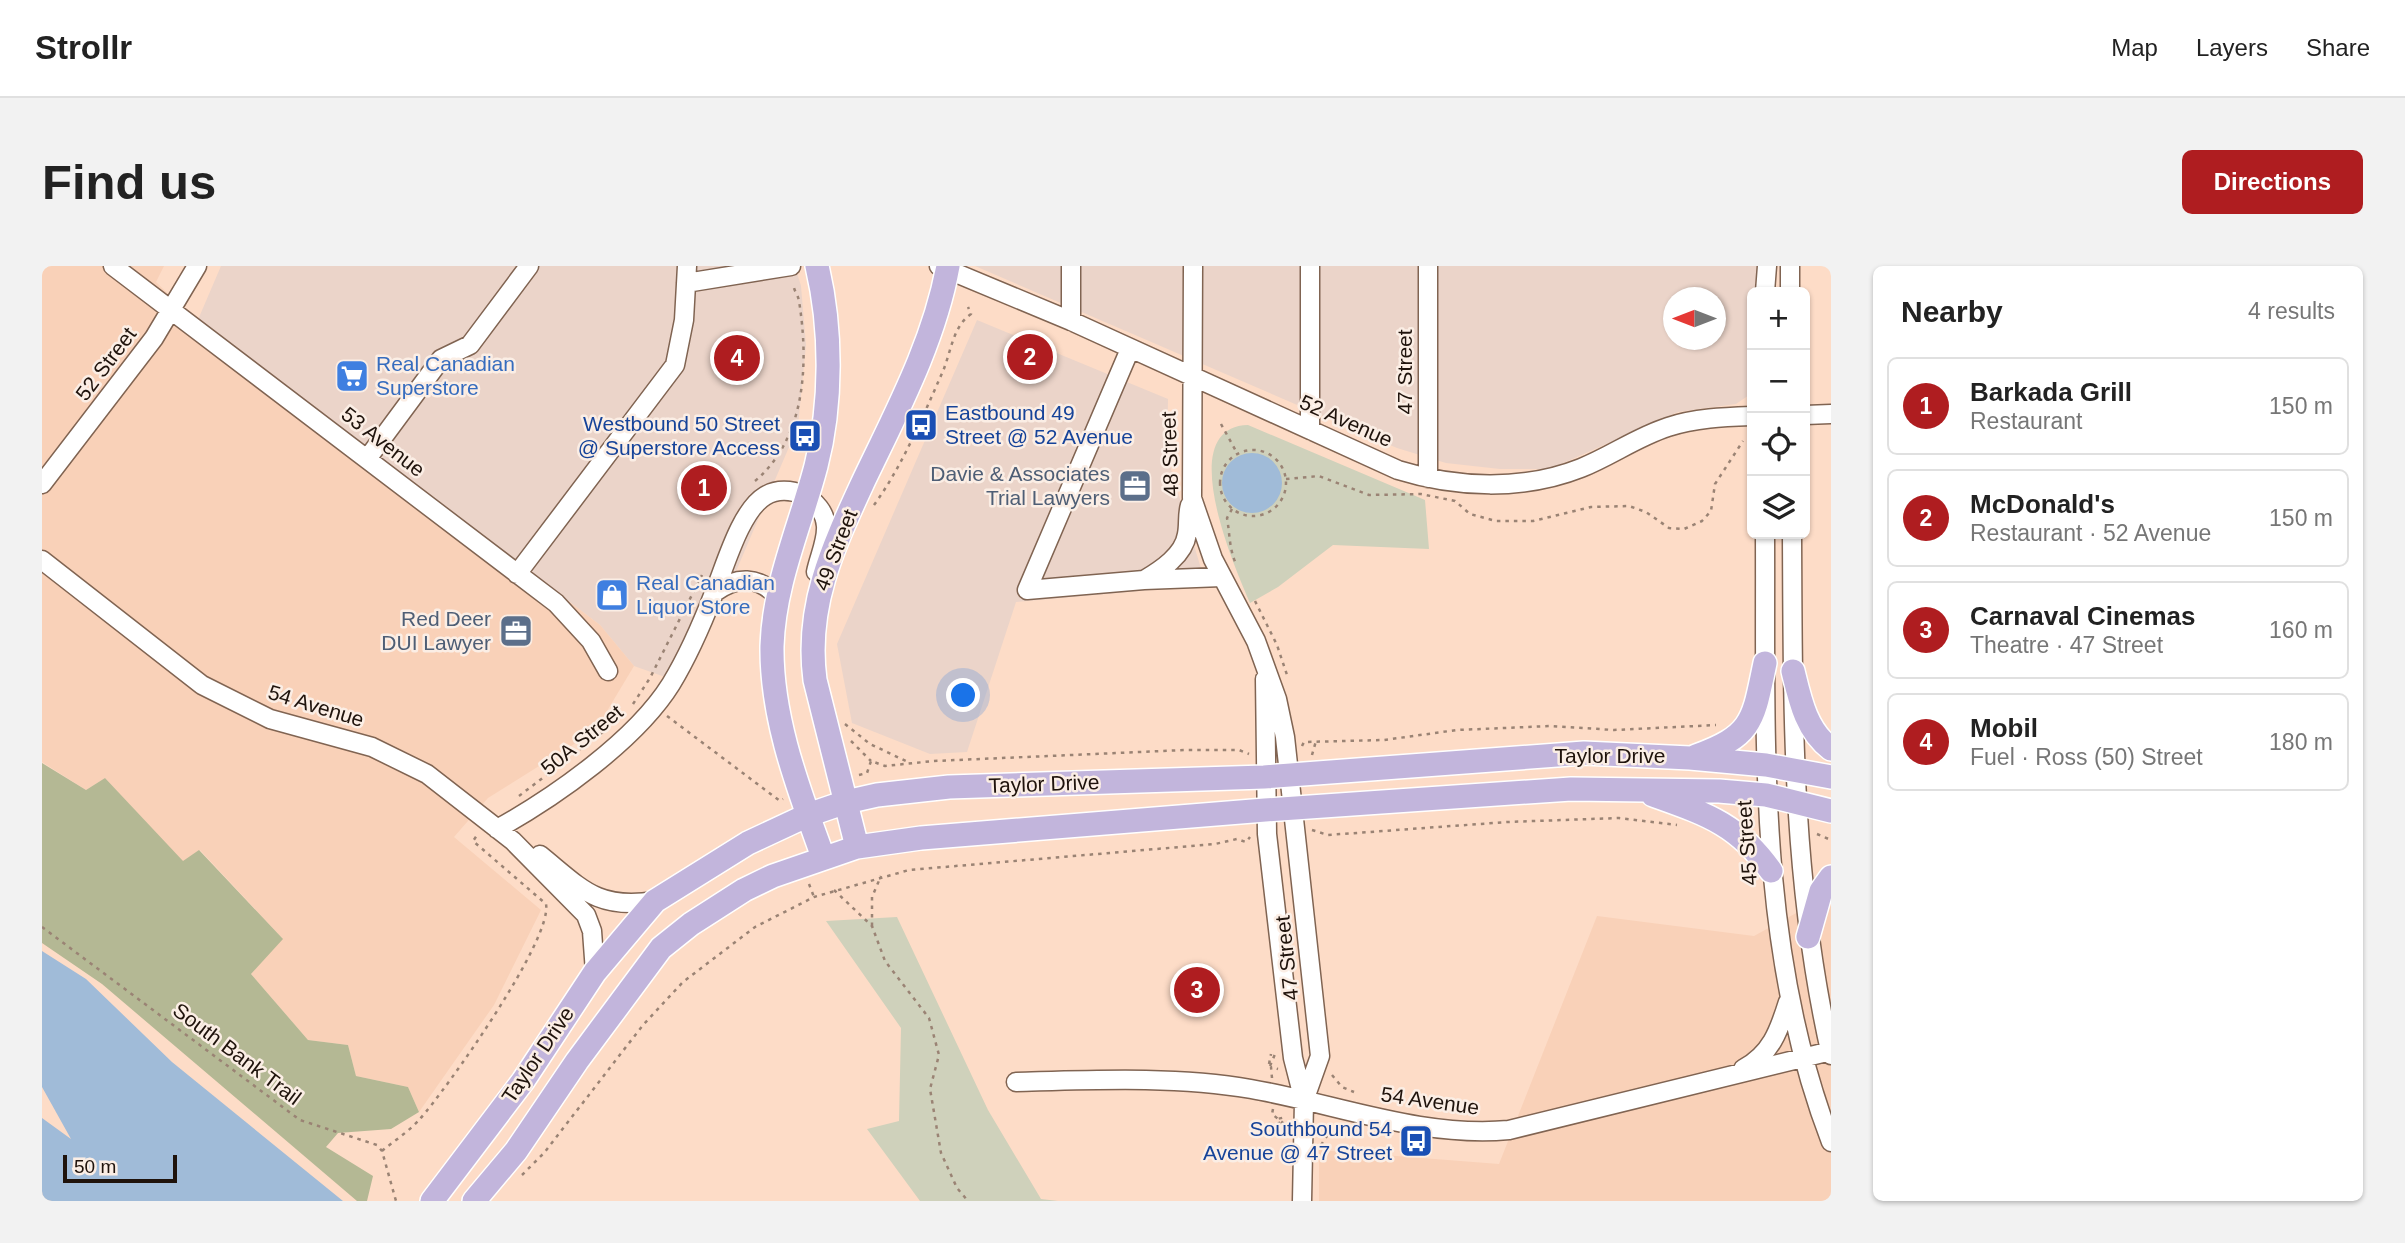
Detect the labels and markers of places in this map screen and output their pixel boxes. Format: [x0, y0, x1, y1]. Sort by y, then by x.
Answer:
pin: 2 [1007, 331, 1053, 383]
pin: 4 [714, 332, 760, 384]
place label: Real Canadian Superstore [376, 352, 515, 399]
supermarket icon: Real Canadian Superstore [333, 357, 371, 395]
place label: Eastbound 49 Street @ 52 Avenue [945, 401, 1133, 448]
bus stop icon: Eastbound 49 Street @ 52 Avenue [902, 406, 940, 444]
place label: Westbound 50 Street @ Superstore Access [578, 412, 780, 459]
bus stop icon: Westbound 50 Street @ Superstore Access [786, 417, 824, 455]
pin: 1 [681, 462, 727, 514]
place label: Davie & Associates Trial Lawyers [930, 462, 1110, 509]
office icon: Davie & Associates Trial Lawyers [1116, 467, 1154, 505]
place label: Real Canadian Liquor Store [636, 571, 775, 618]
shop icon: Real Canadian Liquor Store [593, 576, 631, 614]
place label: Red Deer DUI Lawyer [381, 607, 491, 654]
office icon: Red Deer DUI Lawyer [497, 612, 535, 650]
pin: 3 [1174, 964, 1220, 1016]
place label: Southbound 54 Avenue @ 47 Street [1203, 1117, 1392, 1164]
bus stop icon: Southbound 54 Avenue @ 47 Street [1397, 1122, 1435, 1160]

